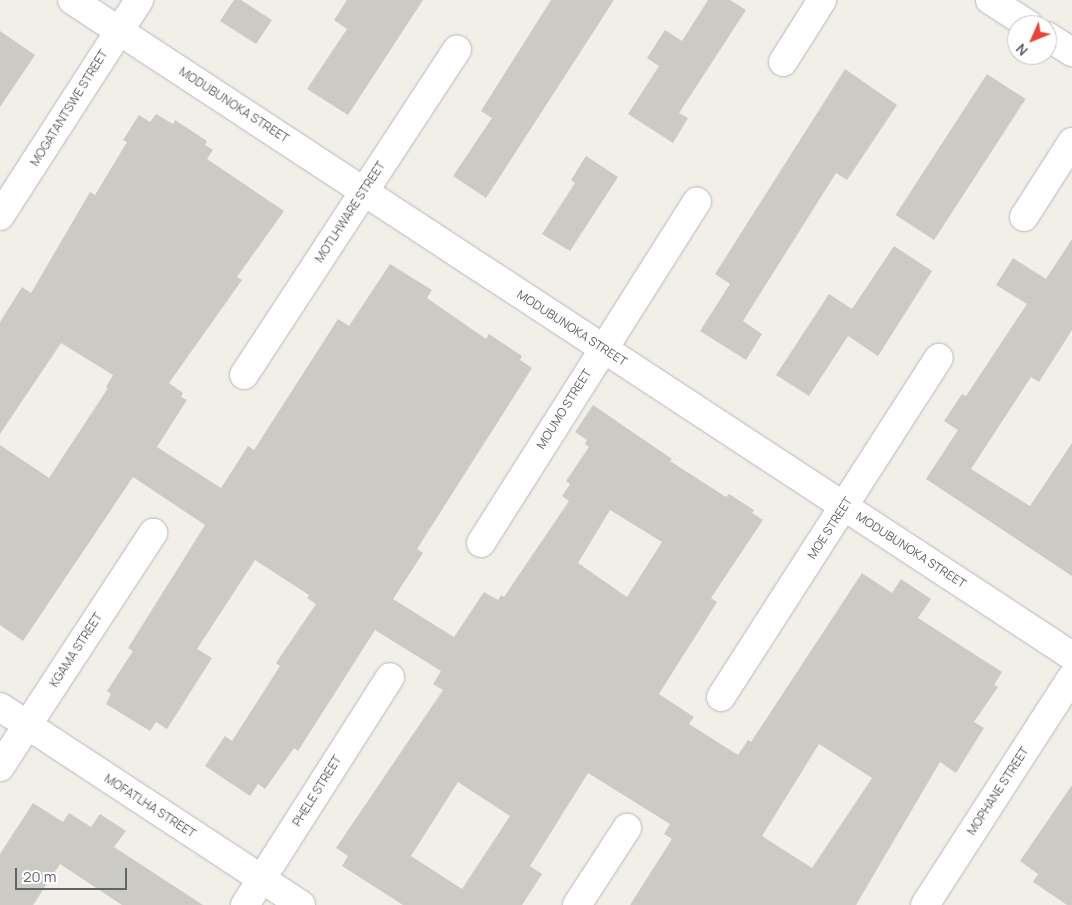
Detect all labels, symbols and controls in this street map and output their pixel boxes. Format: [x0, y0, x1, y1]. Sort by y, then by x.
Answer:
north arrow [1007, 15, 1057, 65]
text: N [1011, 40, 1032, 60]
street label: MOGATANTSWE STREET [27, 47, 111, 169]
street label: MODUBUNOKA STREET [176, 64, 292, 146]
street label: MOTLHWARE STREET [312, 159, 388, 265]
street label: MODUBUNOKA STREET [514, 287, 630, 369]
street label: MOUMO STREET [534, 366, 594, 452]
street label: MOE STREET [805, 494, 855, 562]
street label: MODUBUNOKA STREET [853, 509, 969, 591]
street label: KGAMA STREET [47, 610, 105, 690]
street label: MOPHANE STREET [964, 744, 1032, 838]
street label: PHELE STREET [290, 753, 344, 829]
street label: MOFATLHA STREET [102, 771, 198, 841]
scale bar [18, 858, 130, 890]
text: 20 m [23, 866, 56, 887]

